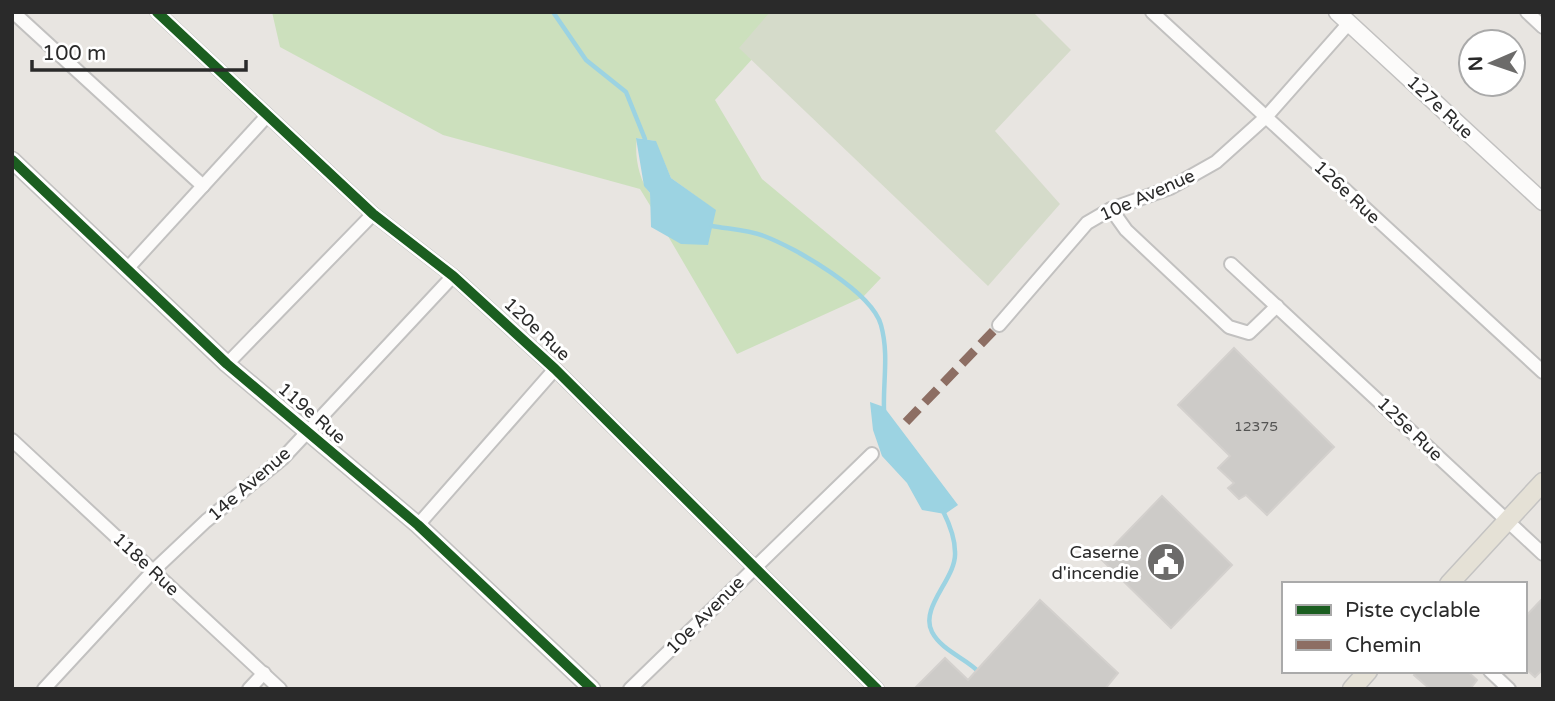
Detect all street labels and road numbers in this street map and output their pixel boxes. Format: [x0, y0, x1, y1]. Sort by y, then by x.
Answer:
street label: 127e Rue [1402, 71, 1478, 143]
street label: 126e Rue [1309, 156, 1385, 228]
street label: 10e Avenue [1096, 164, 1198, 226]
street label: 120e Rue [499, 293, 575, 365]
street label: 119e Rue [274, 378, 350, 448]
street label: 125e Rue [1373, 392, 1447, 466]
street label: 14e Avenue [203, 442, 295, 526]
street label: 118e Rue [108, 528, 184, 600]
street label: 10e Avenue [661, 571, 749, 659]

